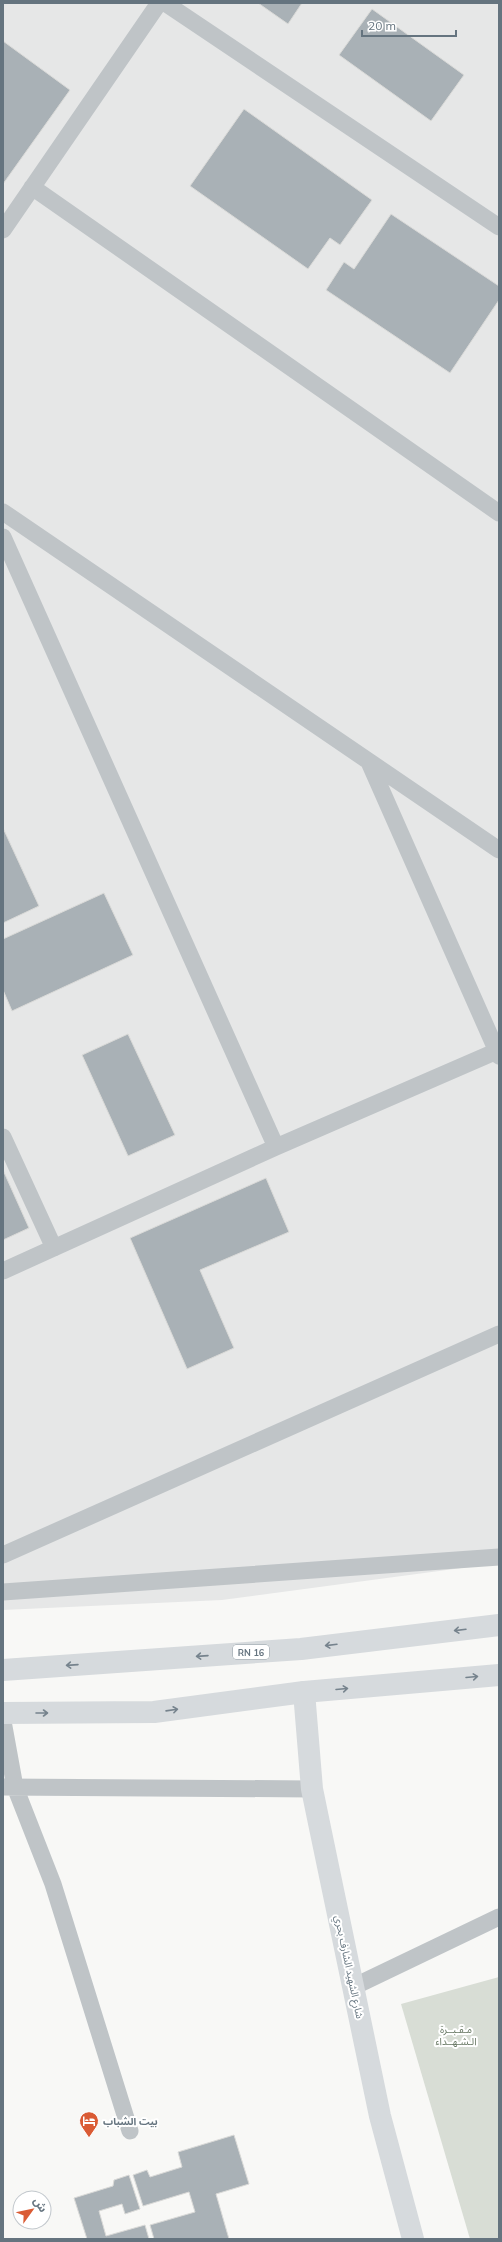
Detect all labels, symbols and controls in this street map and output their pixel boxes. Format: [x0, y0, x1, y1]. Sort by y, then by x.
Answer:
scale bar [362, 12, 456, 38]
text: 20 m [368, 18, 396, 33]
one-way arrow [454, 1626, 467, 1634]
one-way arrow [325, 1641, 338, 1649]
road number: RN 16 [233, 1645, 269, 1659]
one-way arrow [196, 1652, 209, 1659]
one-way arrow [66, 1661, 79, 1668]
one-way arrow [465, 1674, 478, 1681]
one-way arrow [336, 1685, 349, 1692]
one-way arrow [165, 1706, 178, 1714]
one-way arrow [35, 1709, 48, 1717]
street label: شارع الشهيد الشارف بحري [330, 1914, 366, 2020]
park label: مـقـبــرة الـشـهــداء [435, 2023, 477, 2048]
hotel icon: بيت الشباب [78, 2110, 100, 2138]
place label: بيت الشباب [103, 2115, 158, 2128]
north arrow [12, 2190, 52, 2230]
text: ش [30, 2194, 50, 2215]

